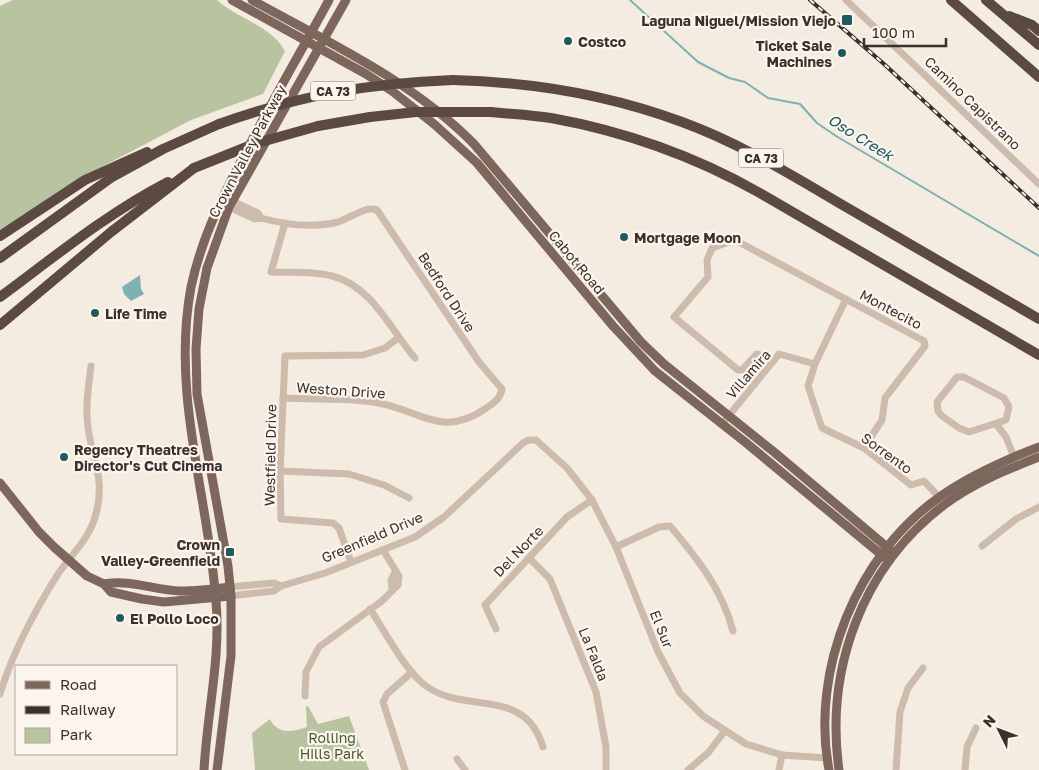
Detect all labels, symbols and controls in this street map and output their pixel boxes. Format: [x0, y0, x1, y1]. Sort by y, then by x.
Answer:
place label: Laguna Niguel/Mission Viejo [641, 12, 836, 29]
marker: Laguna Niguel/Mission Viejo [840, 13, 854, 27]
scale bar [864, 15, 946, 47]
text: 100 m [872, 23, 915, 41]
place label: Costco [578, 33, 626, 50]
marker: Costco [562, 35, 574, 47]
place label: Ticket Sale Machines [756, 37, 832, 70]
marker: Ticket Sale Machines [836, 47, 848, 59]
street label: Camino Capistrano [921, 53, 1025, 153]
street label: Crown Valley Parkway [205, 82, 289, 220]
road number: CA 73 [310, 82, 356, 100]
water label: Oso Creek [825, 110, 898, 165]
road number: CA 73 [738, 148, 784, 168]
street label: Cabot Road [545, 227, 609, 297]
place label: Mortgage Moon [634, 229, 741, 246]
marker: Mortgage Moon [618, 231, 630, 243]
street label: Bedford Drive [415, 249, 479, 335]
street label: Montecito [857, 286, 925, 332]
place label: Life Time [105, 305, 167, 322]
marker: Life Time [89, 307, 101, 319]
street label: Villamira [722, 346, 774, 402]
street label: Weston Drive [296, 378, 386, 402]
street label: Westfield Drive [261, 404, 279, 506]
street label: Sorrento [858, 429, 916, 477]
place label: Regency Theatres Director's Cut Cinema [74, 441, 222, 474]
marker: Regency Theatres Director's Cut Cinema [58, 451, 70, 463]
street label: Greenfield Drive [319, 508, 425, 566]
street label: Del Norte [490, 522, 546, 580]
place label: Crown Valley-Greenfield [101, 536, 220, 569]
marker: Crown Valley-Greenfield [224, 546, 236, 558]
street label: El Sur [647, 608, 677, 651]
place label: El Pollo Loco [130, 610, 219, 627]
marker: El Pollo Loco [114, 612, 126, 624]
street label: La Falda [576, 625, 612, 683]
legend [15, 665, 178, 755]
text: Road [60, 675, 97, 693]
text: Railway [60, 700, 116, 718]
north arrow [974, 705, 1024, 755]
text: N [979, 711, 999, 731]
text: Park [60, 725, 93, 743]
park label: Rolling Hills Park [300, 729, 364, 762]

